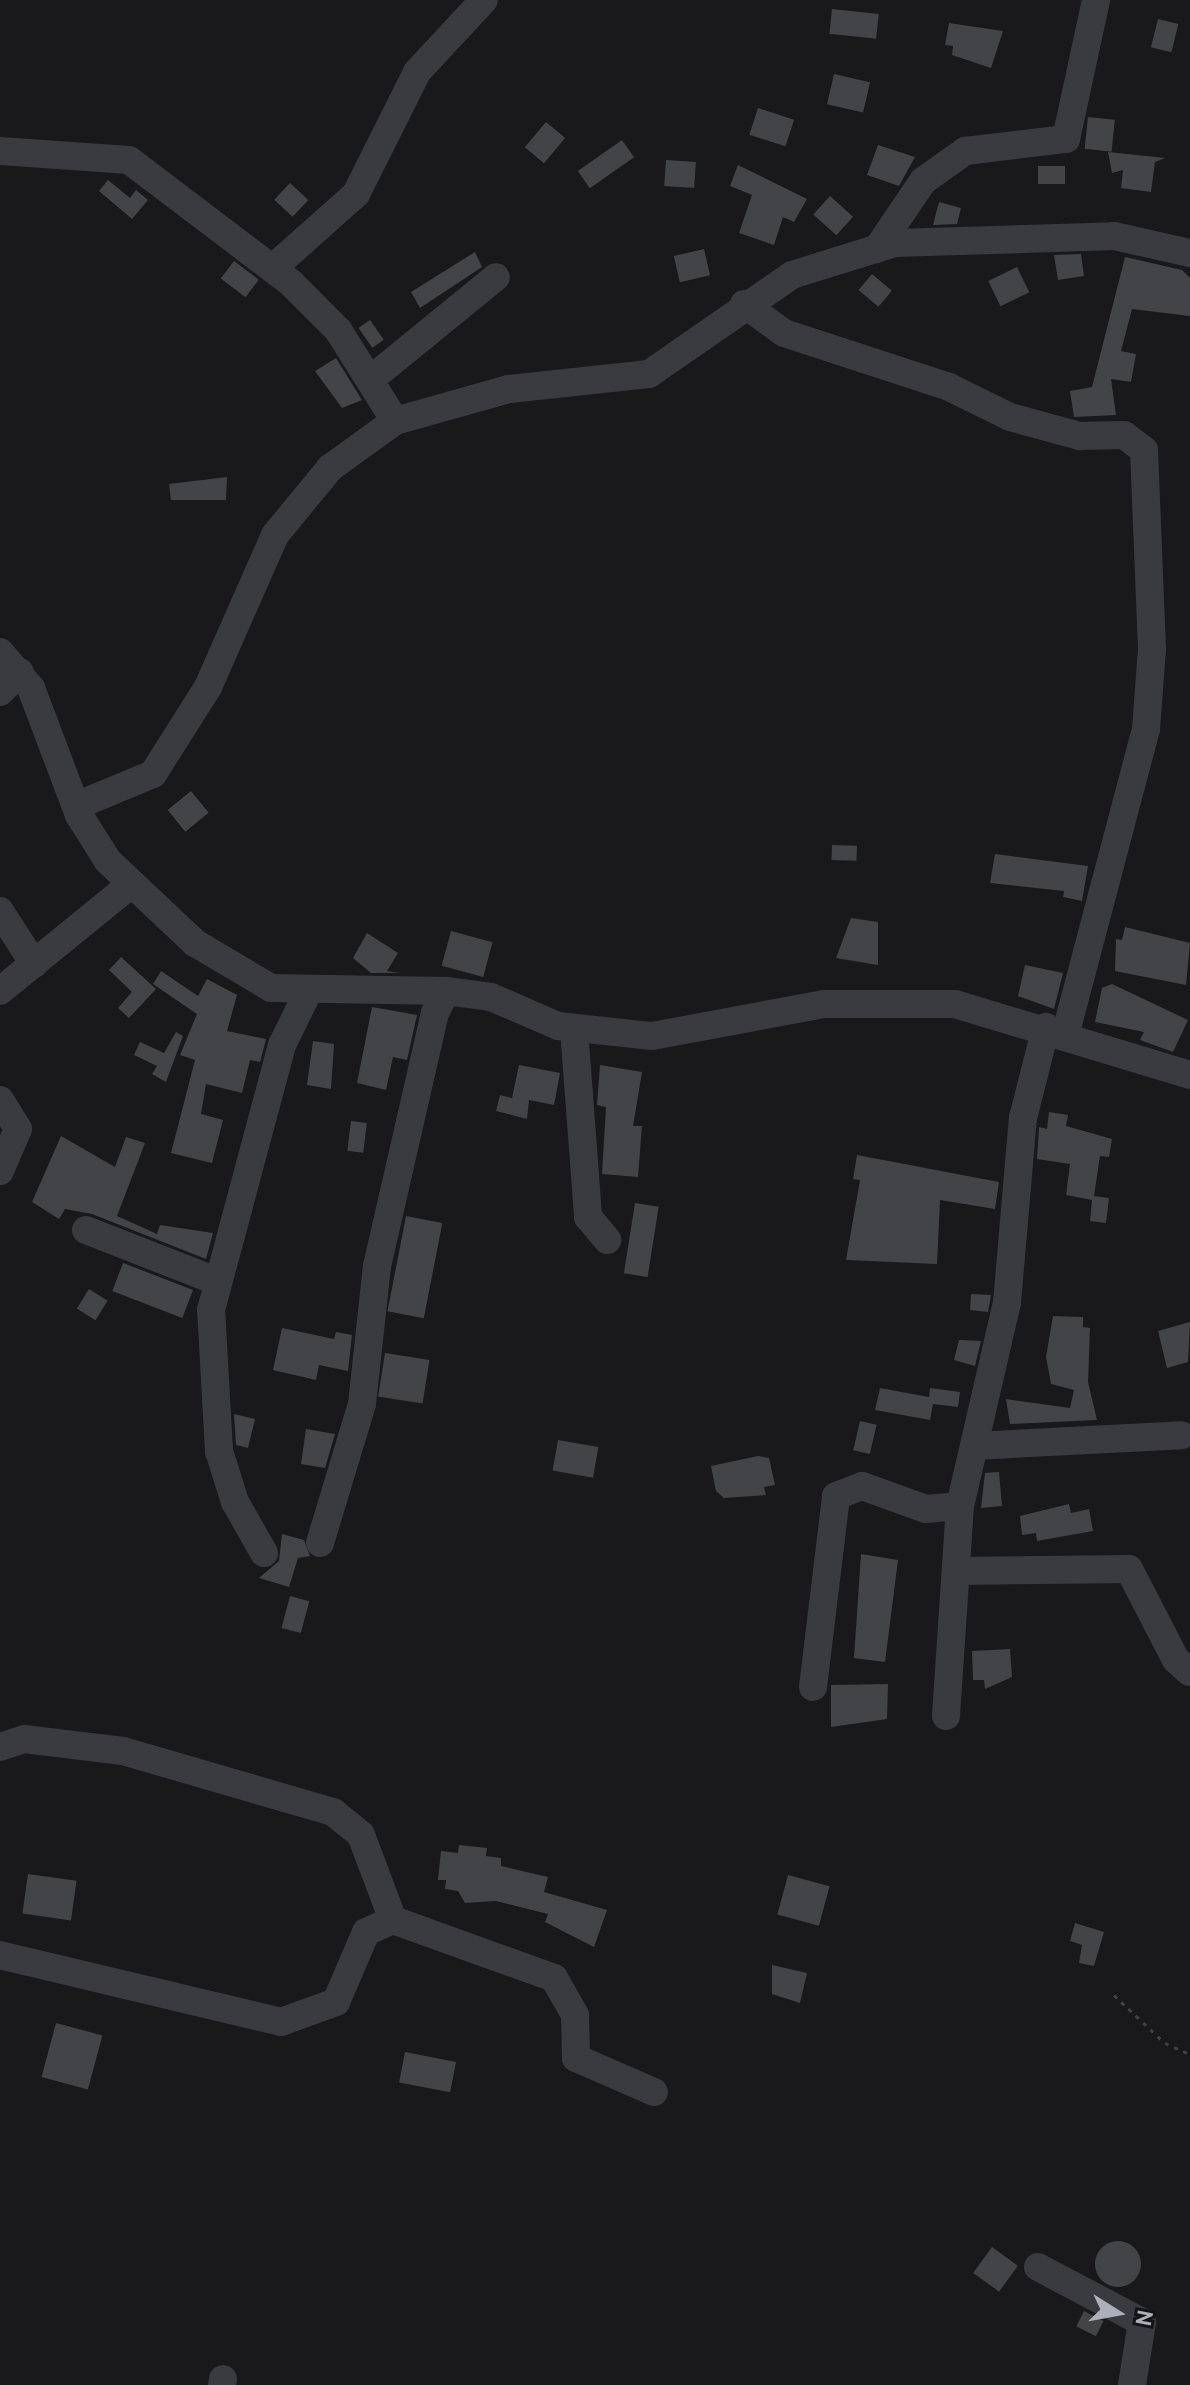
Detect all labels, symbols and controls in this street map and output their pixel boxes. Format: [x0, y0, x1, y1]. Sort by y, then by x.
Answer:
north arrow [1078, 2273, 1158, 2353]
text: N [1127, 2307, 1157, 2328]

